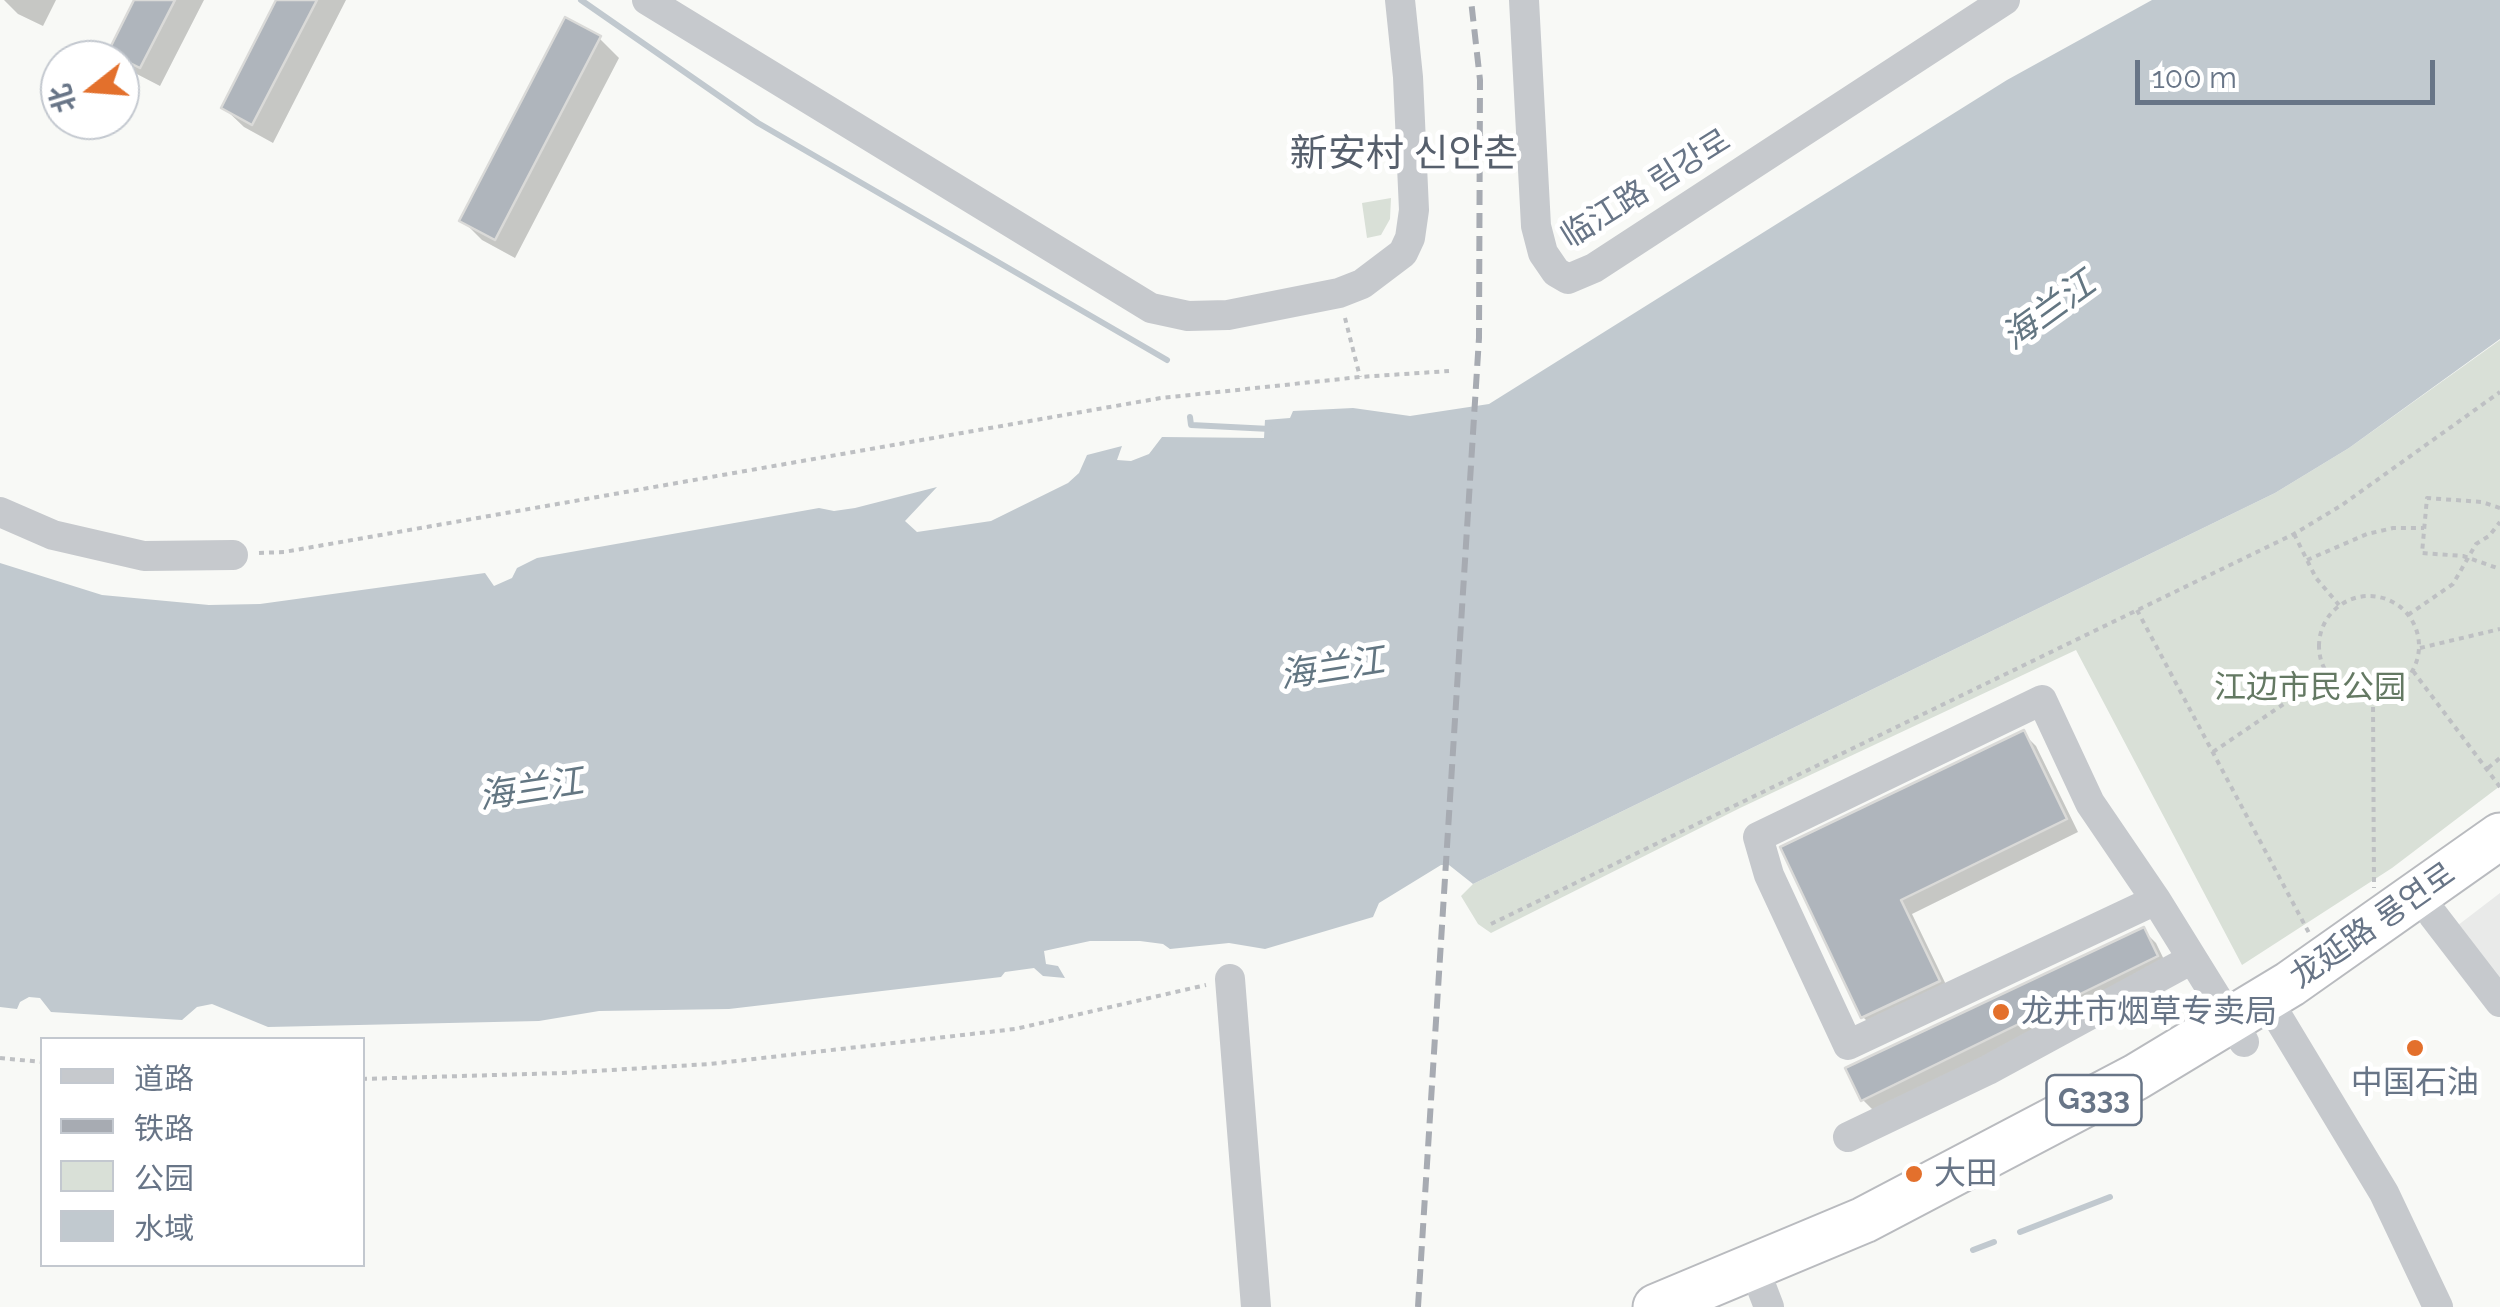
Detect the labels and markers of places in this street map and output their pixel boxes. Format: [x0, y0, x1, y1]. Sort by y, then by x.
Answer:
place label: 龙井市烟草专卖局 [2021, 993, 2277, 1031]
marker: 龙井市烟草专卖局 [1990, 1001, 2012, 1023]
marker: 中国石油 [2404, 1037, 2426, 1059]
place label: 中国石油 [2351, 1064, 2479, 1102]
place label: 大田 [1934, 1155, 1998, 1193]
marker: 大田 [1903, 1163, 1925, 1185]

